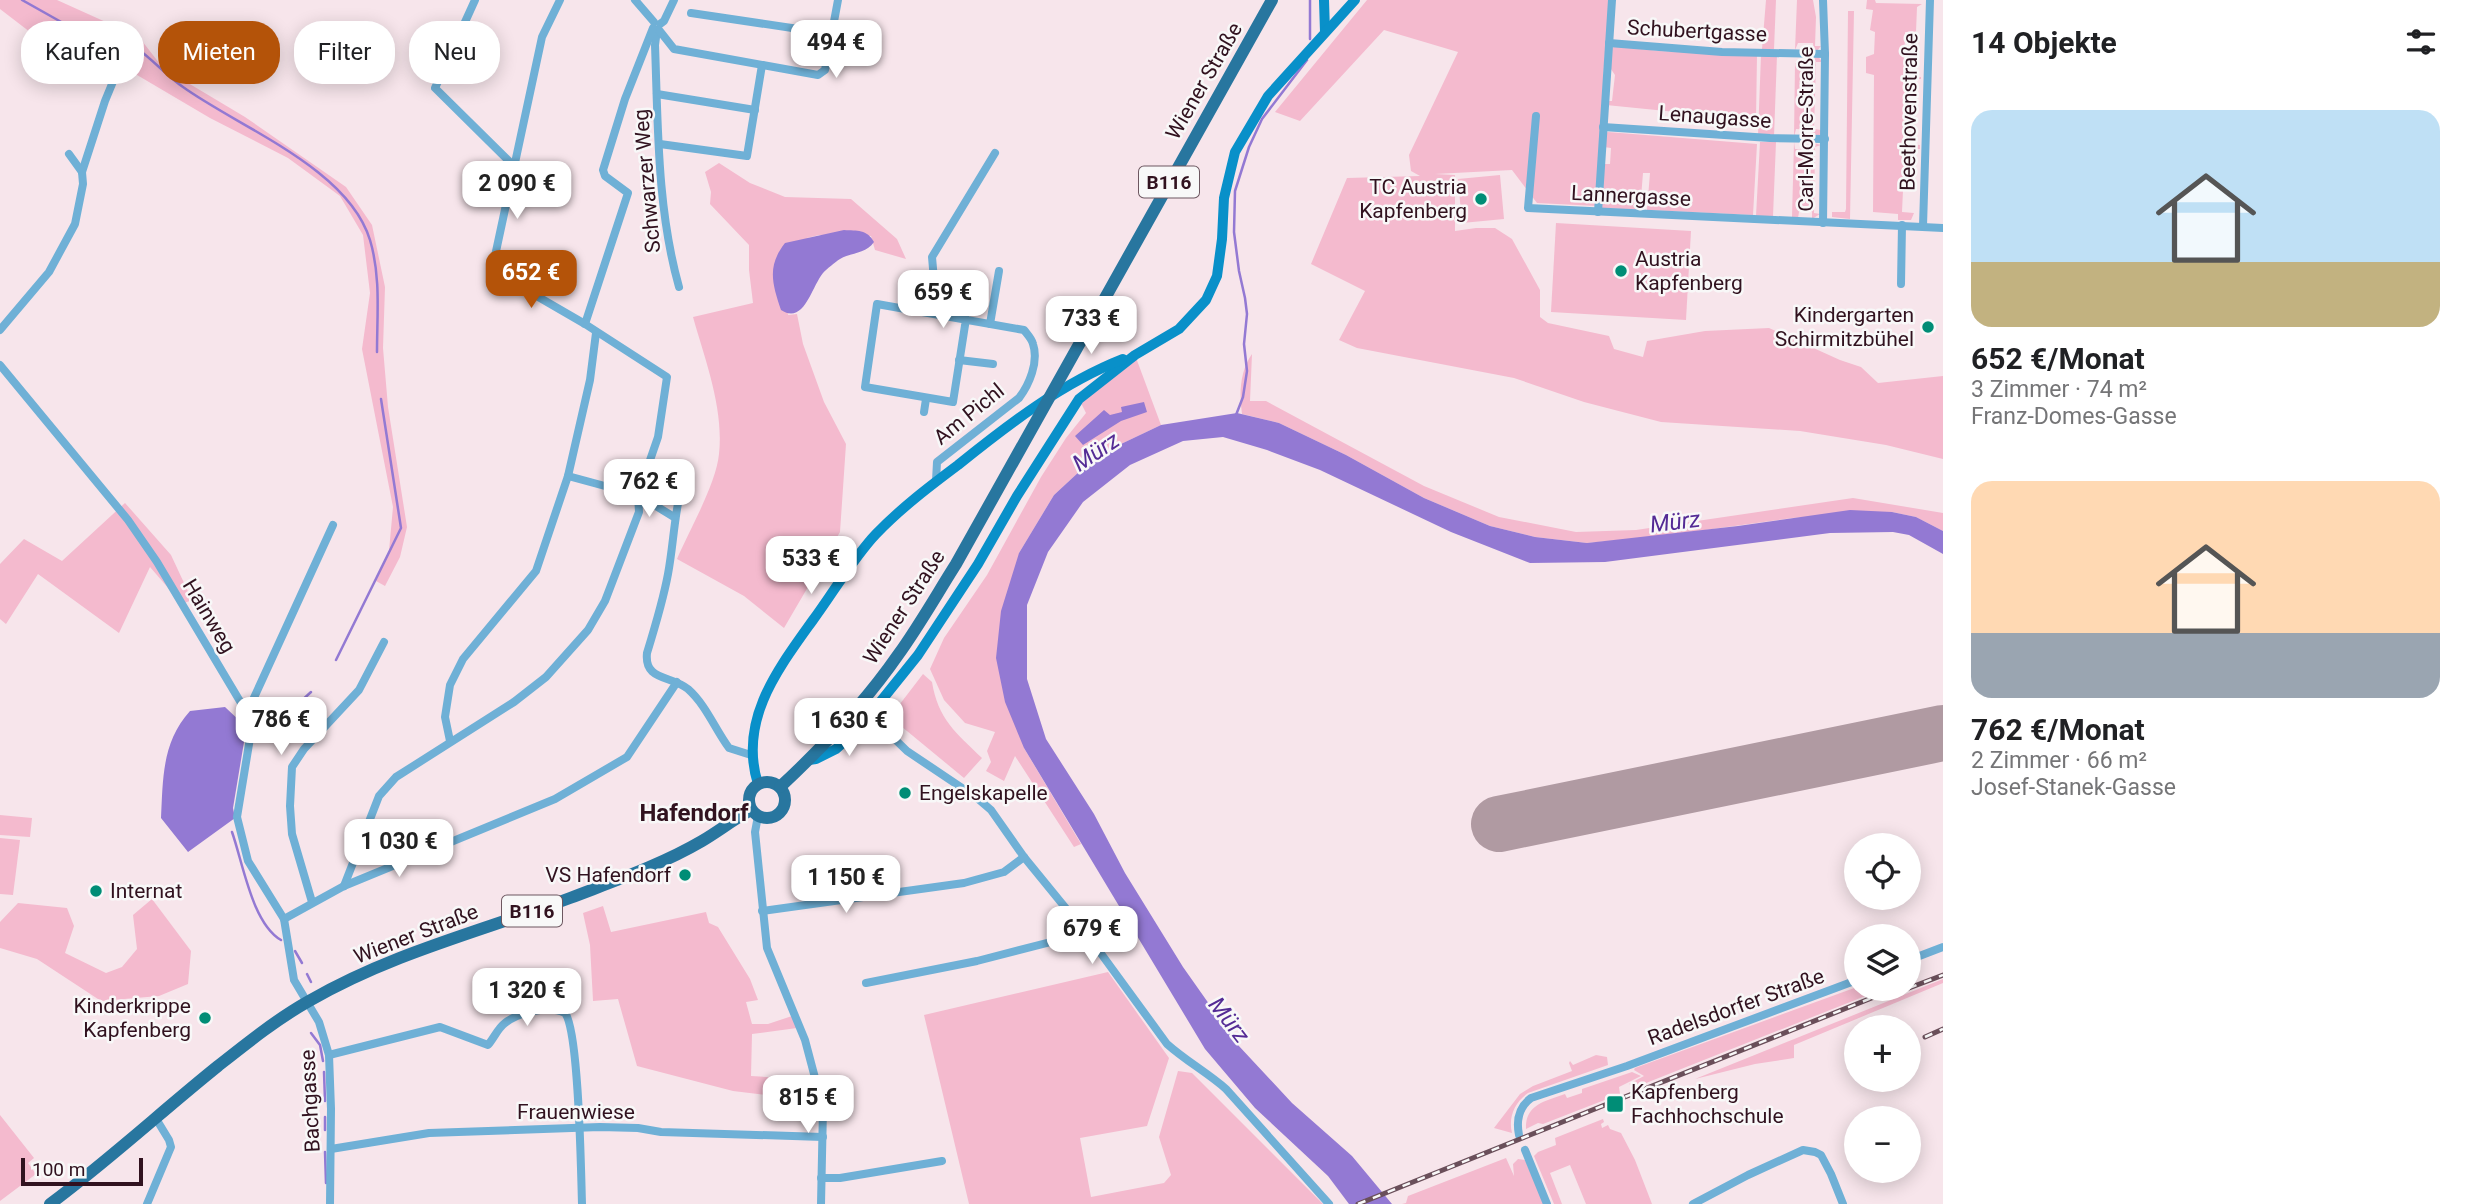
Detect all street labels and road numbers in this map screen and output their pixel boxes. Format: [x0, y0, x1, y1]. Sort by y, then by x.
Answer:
street label: Schubertgasse [1626, 15, 1768, 47]
street label: Wiener Straße [1161, 18, 1247, 144]
street label: Beethovenstraße [1896, 33, 1922, 191]
street label: Carl-Morre-Straße [1794, 46, 1818, 212]
street label: Lenaugasse [1658, 101, 1772, 133]
street label: Schwarzer Weg [629, 108, 665, 254]
road number: B116 [1139, 166, 1199, 198]
street label: Lannergasse [1570, 181, 1692, 211]
street label: Am Pichl [929, 378, 1009, 450]
street label: Wiener Straße [858, 546, 950, 668]
street label: Hainweg [178, 575, 240, 657]
road number: B116 [502, 896, 562, 926]
street label: Wiener Straße [351, 899, 481, 969]
street label: Radelsdorfer Straße [1645, 964, 1827, 1050]
street label: Bachgasse [295, 1049, 325, 1153]
street label: Frauenwiese [517, 1100, 635, 1124]

